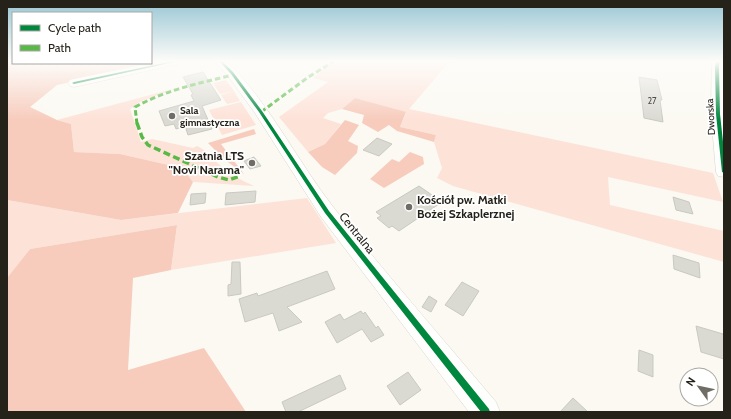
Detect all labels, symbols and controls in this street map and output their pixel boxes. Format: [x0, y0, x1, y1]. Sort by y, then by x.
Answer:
legend [12, 12, 152, 64]
text: Cycle path [48, 20, 101, 35]
text: Path [48, 40, 71, 55]
house number: 27 [647, 95, 657, 106]
street label: Dworska [703, 98, 718, 136]
place label: Sala gimnastyczna [180, 104, 240, 129]
marker: Sala gimnastyczna [167, 111, 177, 121]
place label: Szatnia LTS "Novi Narama" [169, 148, 244, 177]
marker: Szatnia LTS "Novi Narama" [247, 158, 257, 168]
place label: Kościół pw. Matki Bożej Szkaplerznej [417, 192, 515, 221]
marker: Kościół pw. Matki Bożej Szkaplerznej [404, 202, 414, 212]
street label: Centralna [336, 209, 379, 257]
north arrow [679, 367, 719, 407]
text: N [683, 374, 699, 389]

